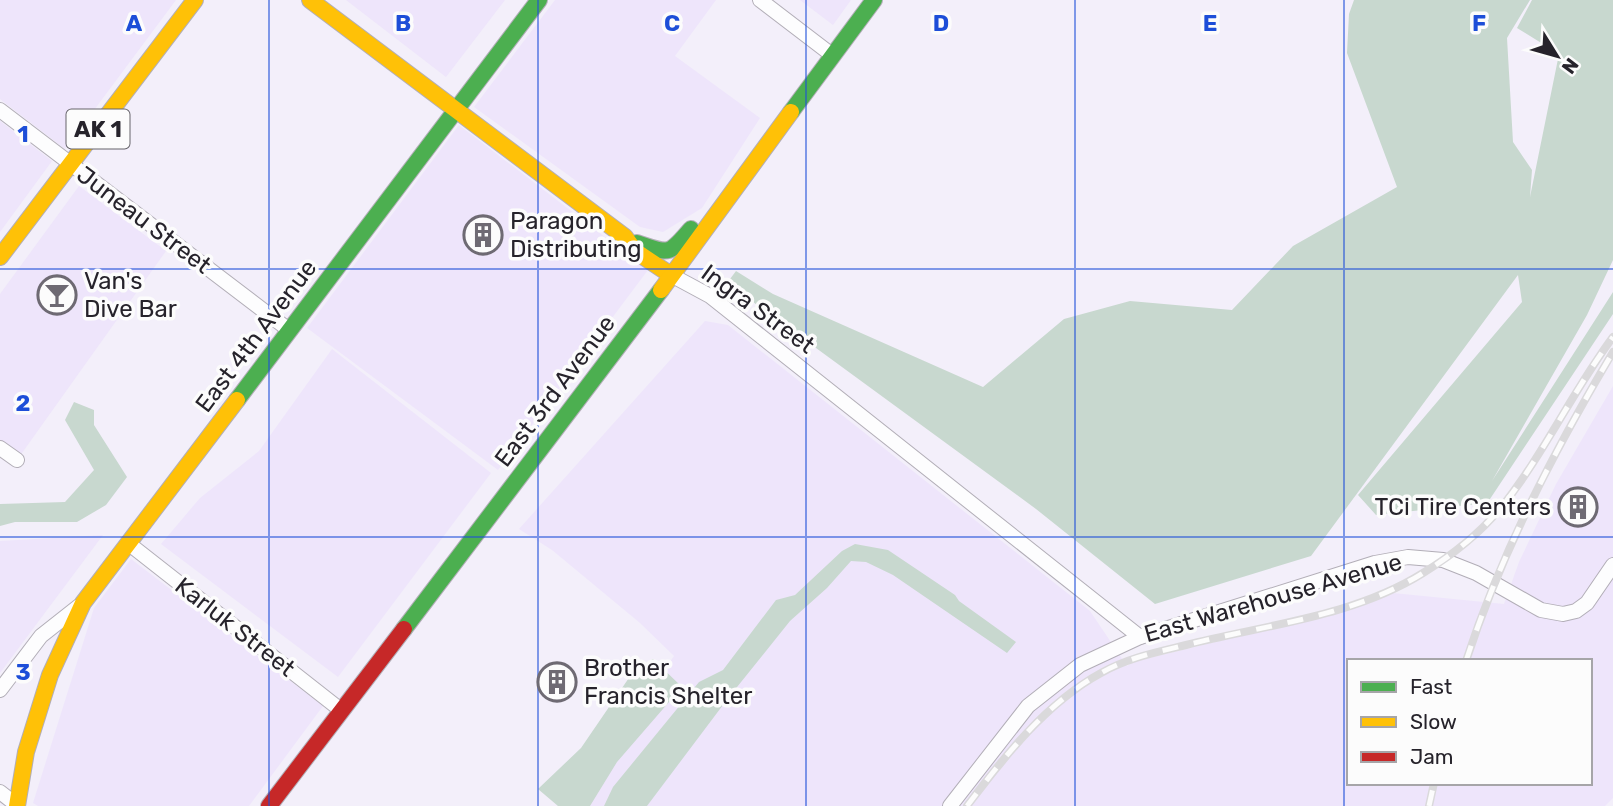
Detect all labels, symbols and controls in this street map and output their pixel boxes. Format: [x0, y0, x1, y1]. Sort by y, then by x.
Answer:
text: A [126, 9, 143, 37]
text: B [395, 9, 411, 37]
text: C [664, 9, 680, 37]
text: D [933, 9, 949, 37]
text: E [1203, 9, 1217, 37]
text: F [1472, 9, 1486, 37]
north arrow [1522, 21, 1592, 91]
text: N [1557, 54, 1583, 78]
road number: AK 1 [66, 110, 130, 148]
text: 1 [17, 120, 29, 148]
street label: Juneau Street [71, 161, 217, 279]
place label: Paragon Distributing [510, 207, 642, 263]
building icon: Paragon Distributing [462, 214, 504, 256]
street label: East 4th Avenue [190, 254, 322, 418]
street label: Ingra Street [696, 259, 820, 359]
place label: Van's Dive Bar [84, 267, 177, 323]
bar icon: Van's Dive Bar [36, 274, 78, 316]
street label: East 3rd Avenue [489, 310, 621, 472]
text: 2 [16, 389, 30, 417]
building icon: TCi Tire Centers [1557, 486, 1599, 528]
place label: TCi Tire Centers [1375, 493, 1551, 521]
street label: East Warehouse Avenue [1141, 548, 1405, 648]
street label: Karluk Street [170, 572, 300, 682]
place label: Brother Francis Shelter [584, 654, 752, 710]
text: 3 [15, 658, 31, 686]
legend [1347, 659, 1592, 785]
building icon: Brother Francis Shelter [536, 661, 578, 703]
text: Fast [1410, 674, 1452, 699]
text: Slow [1410, 709, 1457, 734]
text: Jam [1410, 744, 1454, 769]

